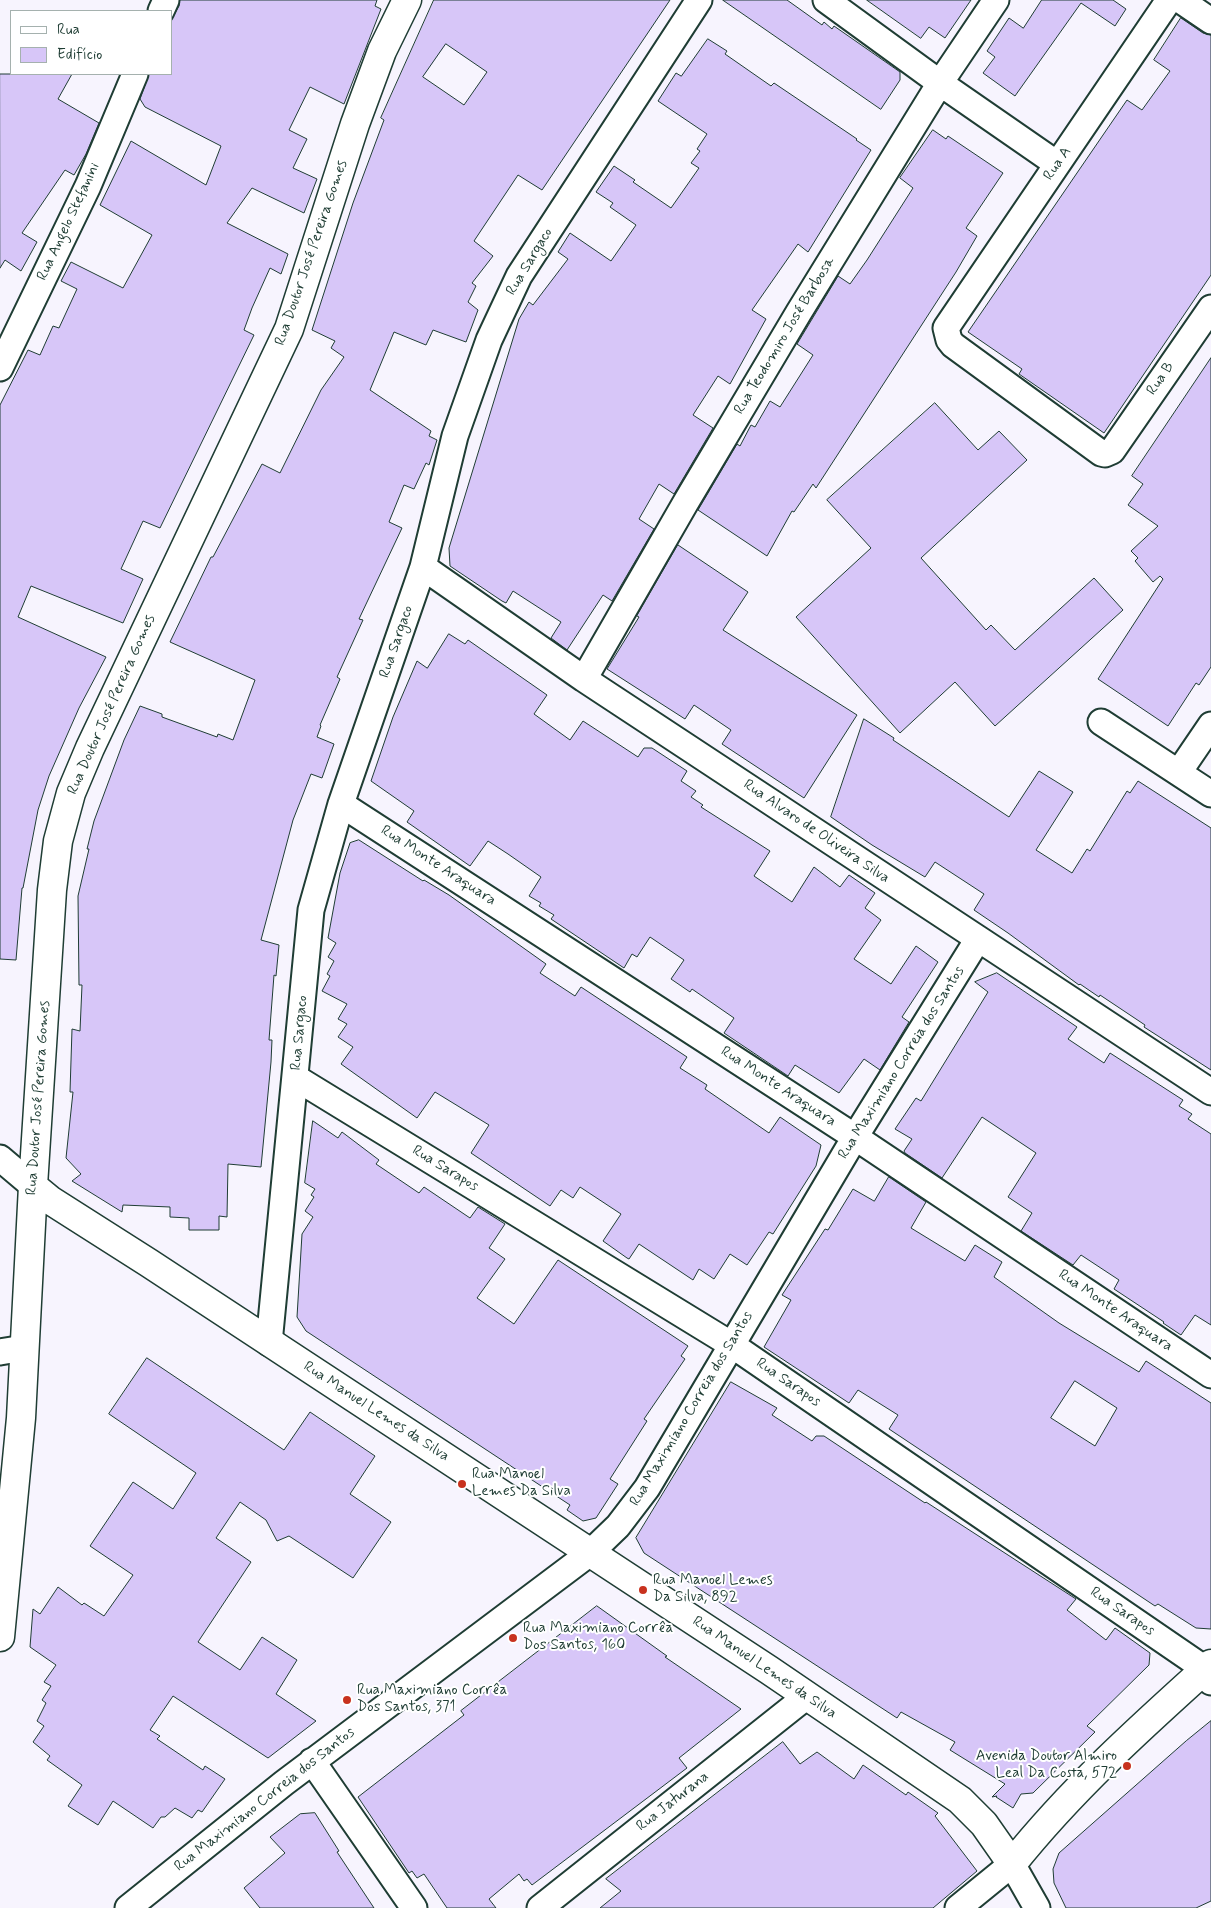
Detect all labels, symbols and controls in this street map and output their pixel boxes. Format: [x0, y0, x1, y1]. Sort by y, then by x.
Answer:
legend [10, 10, 172, 75]
text: Rua [57, 20, 80, 40]
text: Edifício [57, 45, 102, 65]
street label: Rua A [1040, 144, 1076, 184]
street label: Rua Doutor José Pereira Gomes [272, 158, 352, 348]
street label: Rua Angelo Stefanini [34, 160, 104, 284]
street label: Rua Sargaco [503, 225, 557, 299]
street label: Rua Teodomiro José Barbosa [731, 254, 839, 418]
street label: Rua B [1143, 359, 1179, 399]
street label: Rua Sargaco [376, 603, 418, 681]
street label: Rua Doutor José Pereira Gomes [64, 612, 160, 798]
street label: Rua Alvaro de Oliveira Silva [739, 776, 893, 888]
street label: Rua Monte Araquara [377, 822, 499, 910]
street label: Rua Maximiano Correia dos Santos [835, 963, 969, 1163]
street label: Rua Sargaco [288, 995, 312, 1071]
street label: Rua Doutor José Pereira Gomes [23, 1000, 55, 1196]
street label: Rua Monte Araquara [717, 1043, 839, 1131]
street label: Rua Sarapos [409, 1142, 481, 1196]
street label: Rua Monte Araquara [1054, 1266, 1176, 1356]
street label: Rua Maximiano Correia dos Santos [627, 1308, 757, 1510]
street label: Rua Sarapos [752, 1355, 824, 1411]
street label: Rua Manuel Lemes da Silva [300, 1358, 452, 1466]
place label: Rua Manoel Lemes Da Silva [472, 1466, 571, 1501]
marker: Rua Manoel Lemes Da Silva [456, 1478, 468, 1490]
place label: Rua Manoel Lemes Da Silva, 892 [653, 1572, 773, 1607]
marker: Rua Manoel Lemes Da Silva, 892 [637, 1584, 649, 1596]
street label: Rua Sarapos [1086, 1584, 1158, 1640]
street label: Rua Manuel Lemes da Silva [688, 1613, 840, 1723]
place label: Rua Maximiano Corrêa Dos Santos, 160 [523, 1620, 673, 1655]
marker: Rua Maximiano Corrêa Dos Santos, 160 [507, 1632, 519, 1644]
place label: Rua Maximiano Corrêa Dos Santos, 371 [357, 1682, 507, 1717]
marker: Rua Maximiano Corrêa Dos Santos, 371 [341, 1694, 353, 1706]
street label: Rua Maximiano Correia dos Santos [171, 1724, 359, 1876]
place label: Avenida Doutor Almiro Leal Da Costa, 572 [976, 1748, 1117, 1783]
marker: Avenida Doutor Almiro Leal Da Costa, 572 [1121, 1760, 1133, 1772]
street label: Rua Jaturana [633, 1768, 713, 1836]

